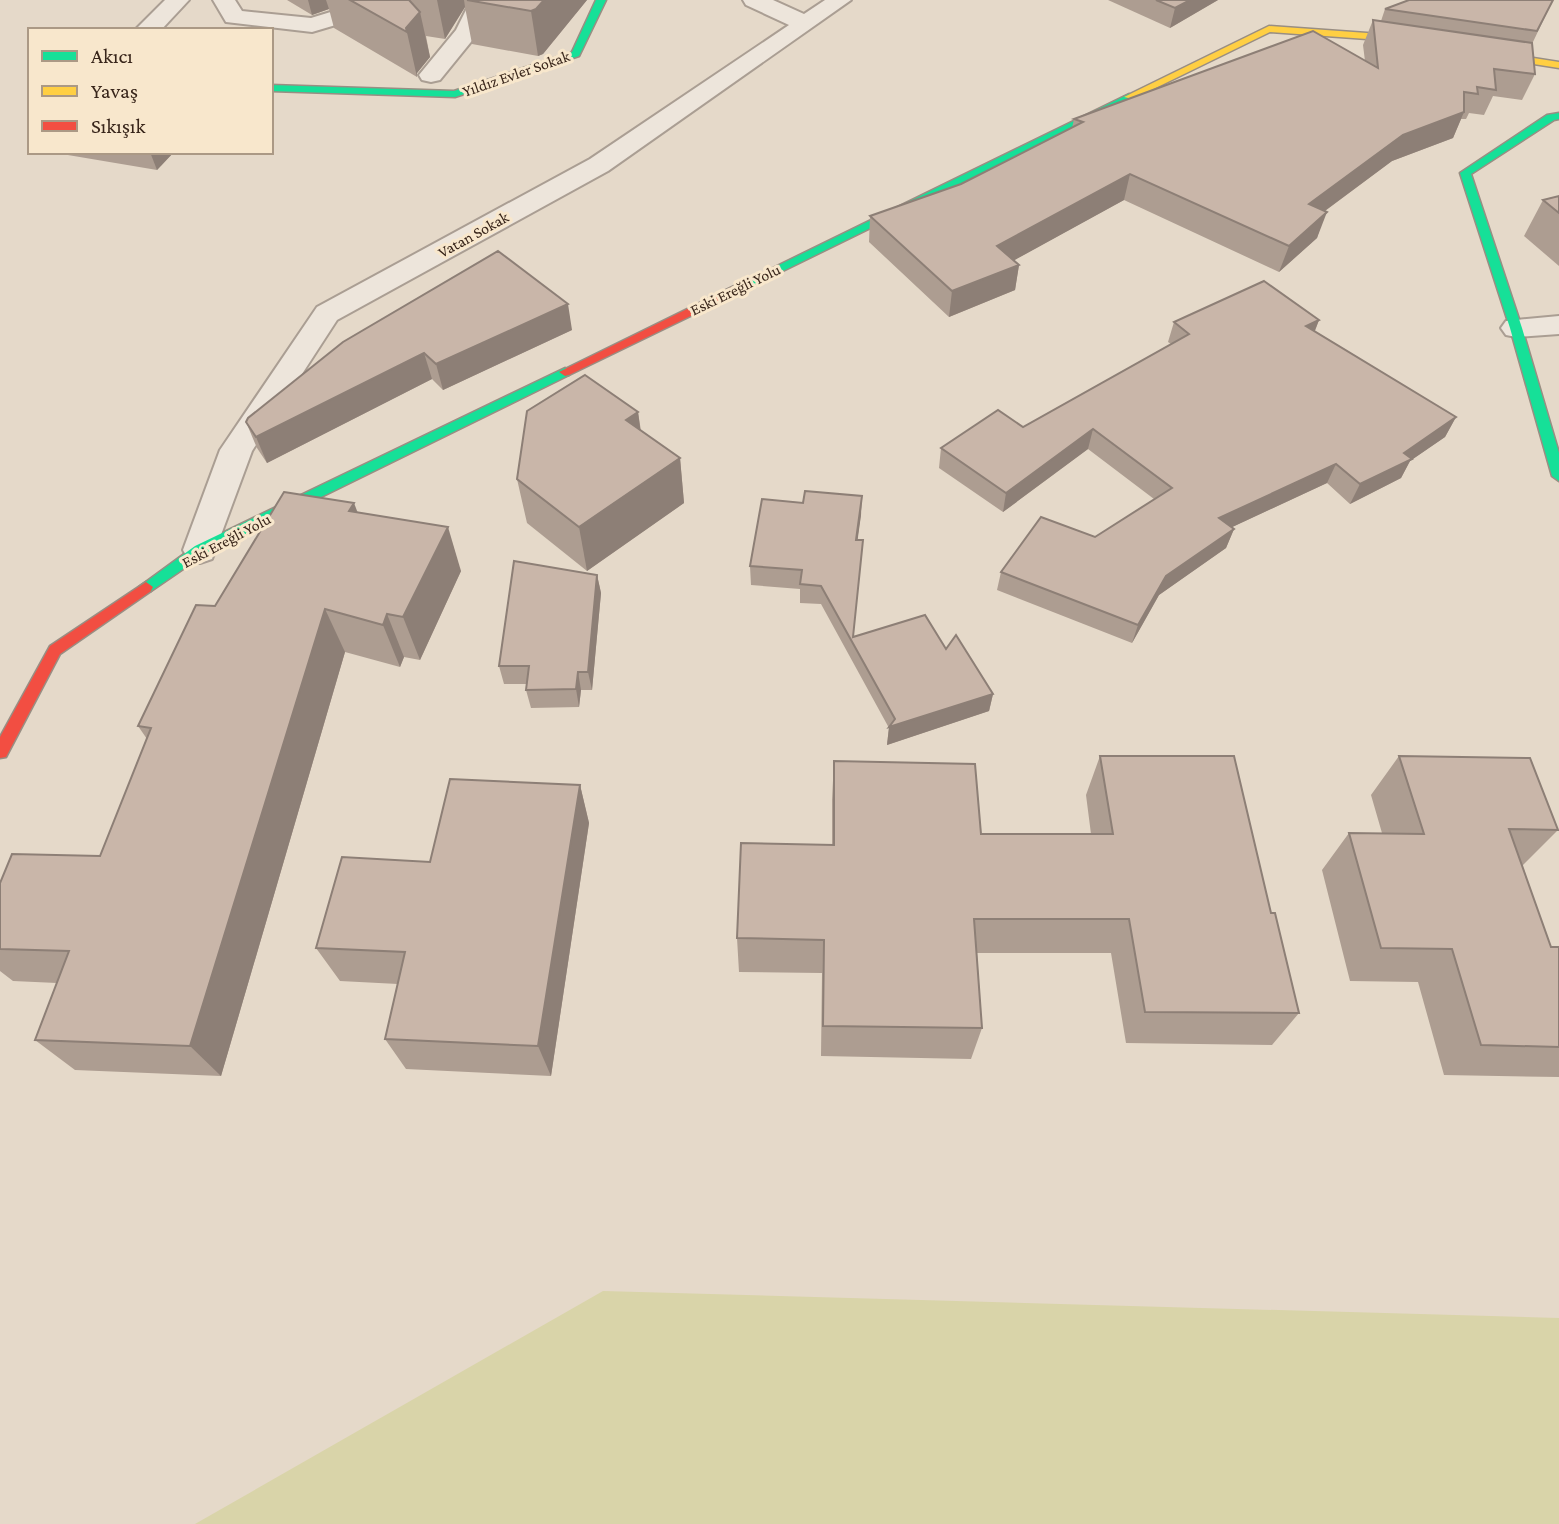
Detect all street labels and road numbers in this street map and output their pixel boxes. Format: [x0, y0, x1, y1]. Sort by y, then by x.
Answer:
street label: Yıldız Evler Sokak [460, 47, 572, 100]
street label: Vatan Sokak [435, 208, 512, 261]
street label: Eski Ereğli Yolu [687, 260, 784, 319]
street label: Eski Ereğli Yolu [179, 510, 274, 572]

